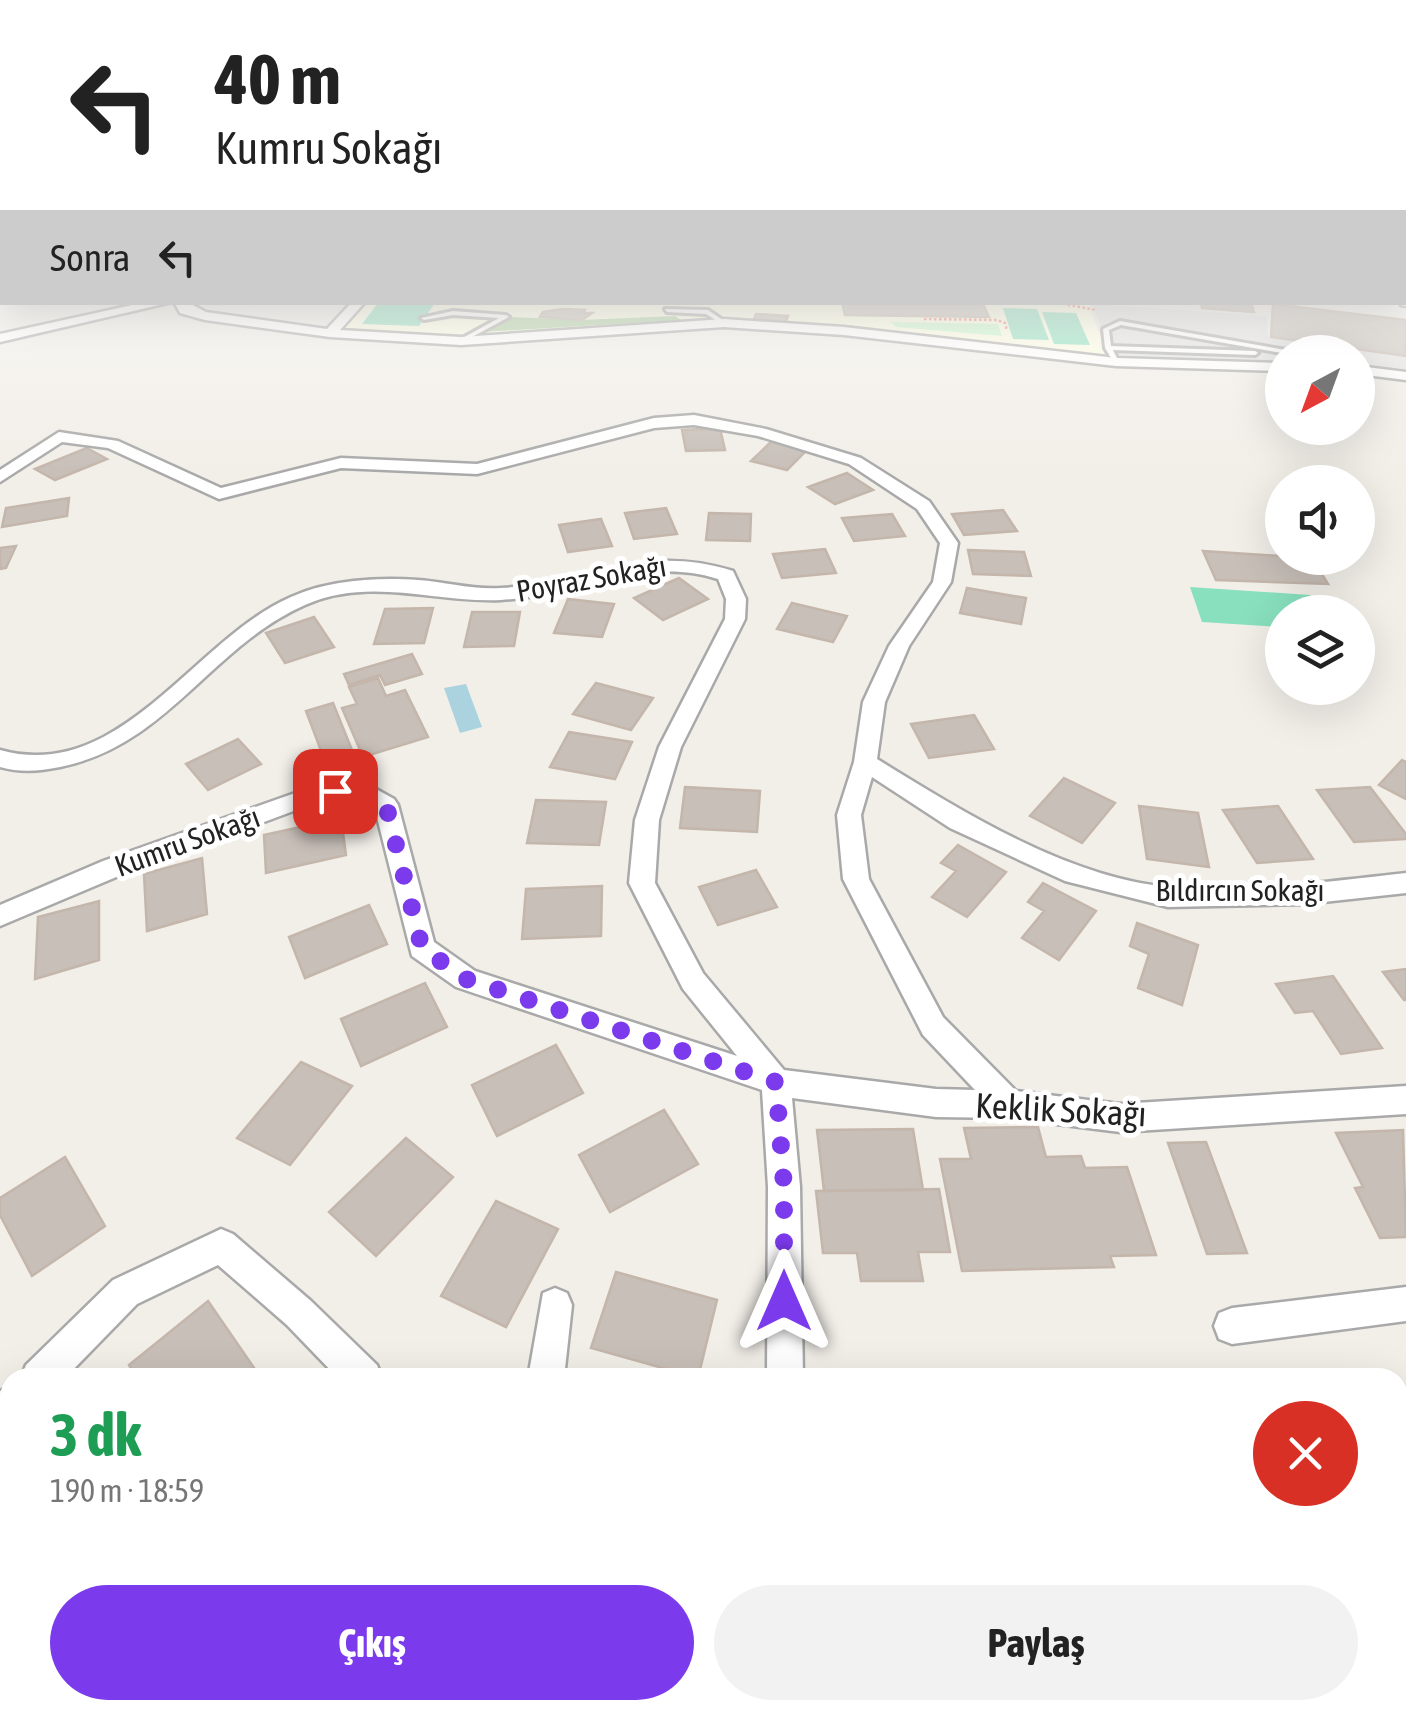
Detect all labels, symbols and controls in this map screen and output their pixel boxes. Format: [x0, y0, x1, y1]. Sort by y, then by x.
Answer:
text: 40 m [215, 39, 341, 119]
icon: left [50, 40, 180, 170]
text: Kumru Sokağı [215, 122, 442, 174]
icon: left [150, 230, 205, 285]
text: Sonra [50, 236, 130, 279]
north arrow [1265, 335, 1375, 445]
map controls [1265, 335, 1375, 705]
button: sound [1265, 465, 1375, 575]
street label: Poyraz Sokağı [514, 548, 668, 608]
button: layers [1265, 595, 1375, 705]
pin [293, 749, 378, 834]
icon: arrive [308, 764, 363, 819]
street label: Kumru Sokağı [110, 799, 264, 883]
street label: Bıldırcın Sokağı [1155, 873, 1325, 907]
street label: Keklik Sokağı [974, 1085, 1148, 1133]
position arrow [732, 1249, 836, 1353]
text: 3 dk [50, 1400, 141, 1469]
button: close [1253, 1401, 1358, 1506]
text: 190 m · 18:59 [50, 1472, 204, 1509]
button: Çıkış [50, 1585, 694, 1700]
button: Paylaş [714, 1585, 1358, 1700]

